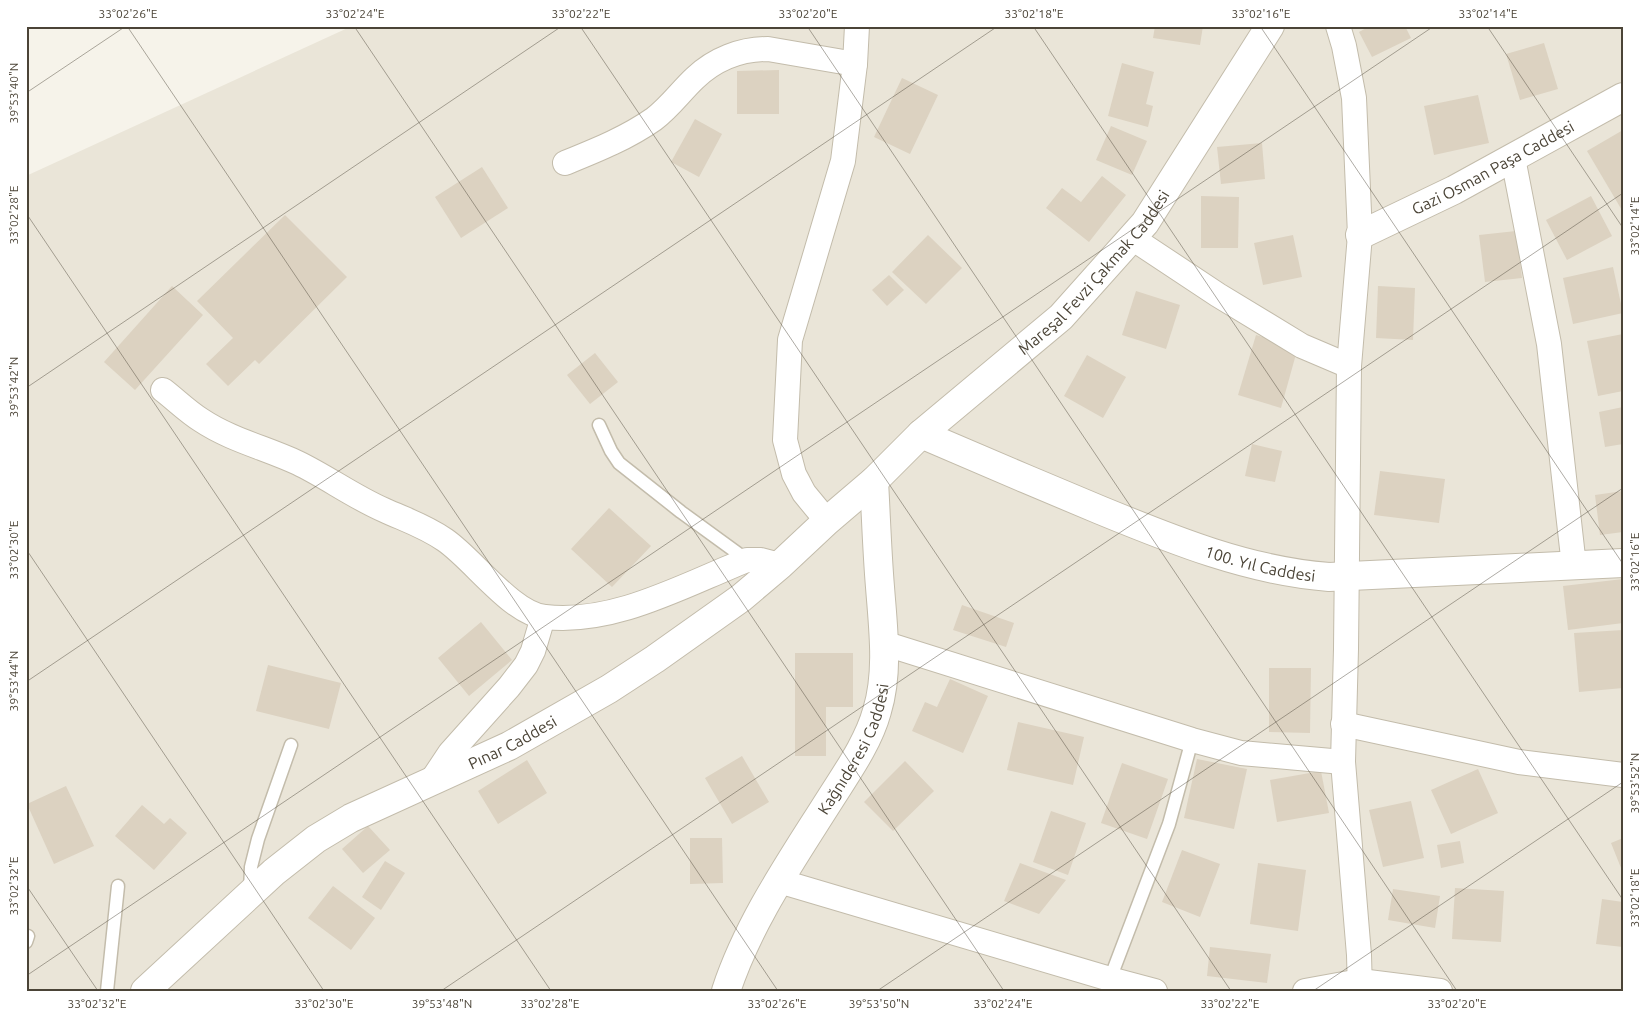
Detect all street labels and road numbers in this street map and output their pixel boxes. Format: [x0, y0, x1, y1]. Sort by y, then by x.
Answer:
street label: Gazi Osman Paşa Caddesi [1409, 117, 1577, 218]
street label: Mareşal Fevzi Çakmak Caddesi [1014, 187, 1173, 358]
street label: 100. Yıl Caddesi [1203, 542, 1316, 585]
street label: Kağnıderesi Caddesi [814, 682, 892, 817]
street label: Pınar Caddesi [465, 712, 560, 772]

